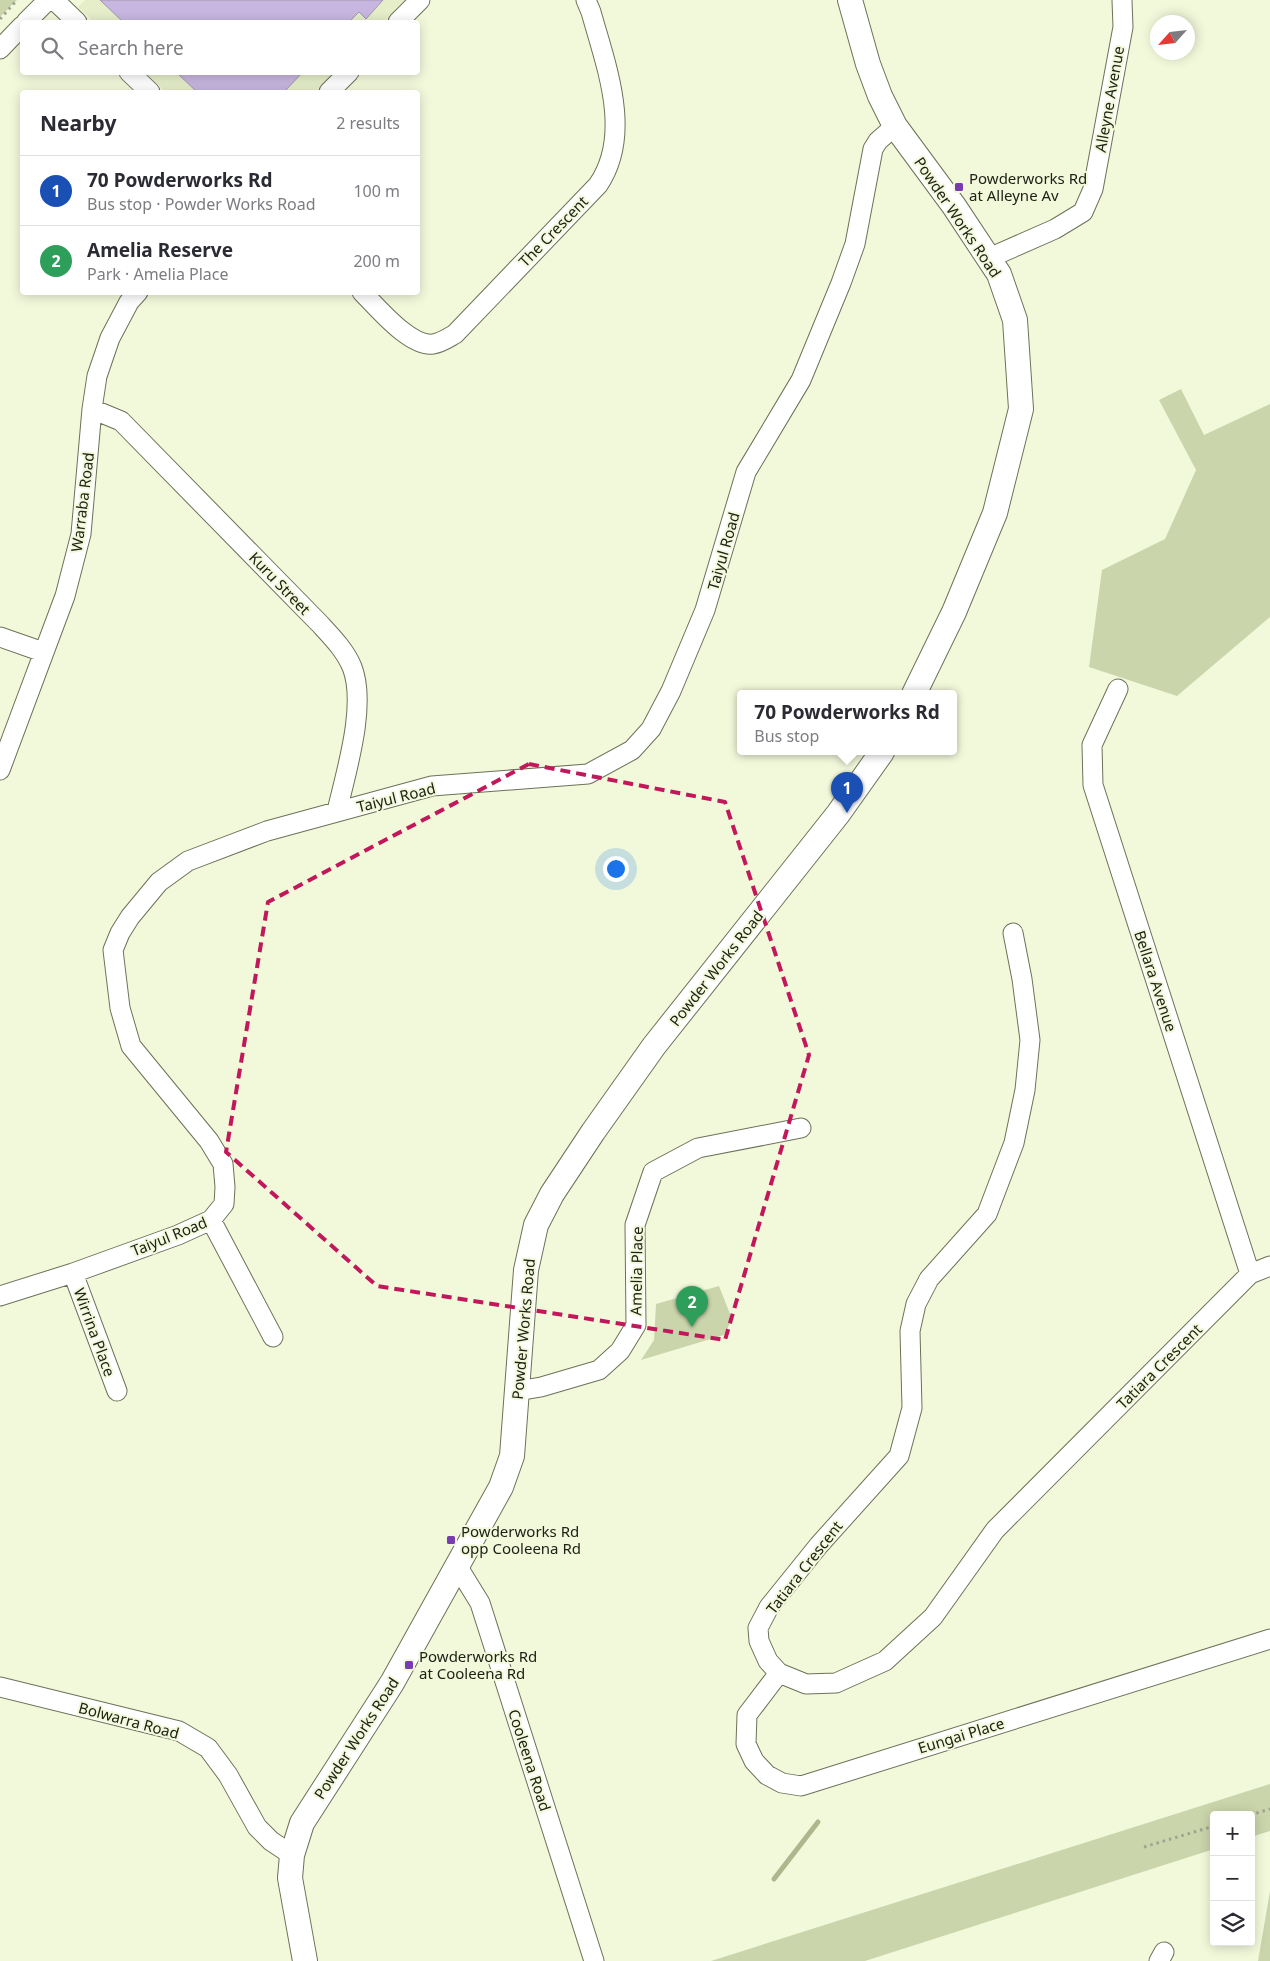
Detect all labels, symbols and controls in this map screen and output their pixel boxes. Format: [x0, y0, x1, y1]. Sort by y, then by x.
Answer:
north arrow [1150, 15, 1195, 60]
search box [20, 20, 420, 75]
icon: search [38, 34, 66, 62]
text: Search here [78, 35, 184, 61]
street label: Alleyne Avenue [1090, 44, 1128, 154]
text: Nearby [40, 109, 116, 137]
text: 2 results [336, 112, 400, 134]
street label: Powder Works Road [910, 153, 1006, 281]
text: 70 Powderworks Rd [87, 167, 272, 193]
place label: Powderworks Rd at Alleyne Av [969, 168, 1087, 205]
text: 1 [51, 180, 61, 202]
text: 100 m [353, 180, 400, 202]
marker: Powderworks Rd at Alleyne Av [953, 181, 965, 193]
street label: The Crescent [514, 191, 592, 271]
text: Bus stop · Powder Works Road [87, 193, 316, 215]
text: Amelia Reserve [87, 237, 233, 263]
text: 2 [51, 250, 61, 272]
text: 200 m [353, 250, 400, 272]
text: Park · Amelia Place [87, 263, 229, 285]
street label: Warraba Road [66, 451, 98, 553]
street label: Taiyul Road [702, 510, 744, 592]
street label: Kuru Street [245, 547, 315, 619]
popup [737, 690, 957, 755]
text: 70 Powderworks Rd [754, 699, 940, 725]
text: Bus stop [754, 725, 819, 747]
pin: 1 [831, 772, 863, 813]
street label: Taiyul Road [355, 778, 437, 816]
your location [603, 856, 629, 882]
street label: Powder Works Road [665, 906, 767, 1030]
street label: Bellara Avenue [1130, 928, 1182, 1034]
street label: Taiyul Road [128, 1212, 210, 1260]
street label: Amelia Place [625, 1226, 647, 1316]
street label: Powder Works Road [507, 1258, 539, 1400]
street label: Wirrina Place [70, 1285, 120, 1379]
pin: 2 [676, 1286, 708, 1327]
street label: Tatiara Crescent [1112, 1319, 1206, 1413]
street label: Tatiara Crescent [761, 1516, 847, 1618]
place label: Powderworks Rd opp Cooleena Rd [461, 1521, 581, 1558]
marker: Powderworks Rd opp Cooleena Rd [445, 1534, 457, 1546]
place label: Powderworks Rd at Cooleena Rd [419, 1646, 537, 1683]
marker: Powderworks Rd at Cooleena Rd [403, 1659, 415, 1671]
street label: Powder Works Road [309, 1673, 403, 1803]
street label: Bolwarra Road [76, 1697, 182, 1743]
street label: Cooleena Road [504, 1706, 556, 1814]
street label: Eungai Place [915, 1712, 1007, 1758]
map controls [1210, 1811, 1255, 1946]
button: + [1210, 1811, 1255, 1856]
button: − [1210, 1856, 1255, 1901]
button: layers [1210, 1901, 1255, 1946]

